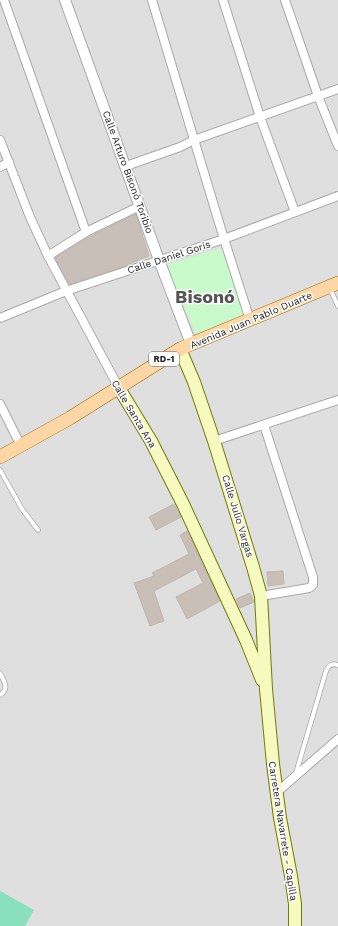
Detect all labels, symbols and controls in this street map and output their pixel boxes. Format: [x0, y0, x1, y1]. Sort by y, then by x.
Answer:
street label: Calle Arturo Bisonó Toribio [101, 109, 155, 235]
street label: Calle Daniel Goris [126, 238, 212, 276]
district label: Bisonó [175, 286, 235, 307]
street label: Avenida Juan Pablo Duarte [188, 289, 314, 351]
road number: RD-1 [149, 352, 179, 366]
street label: Calle Santa Ana [109, 378, 159, 450]
street label: Calle Julio Vargas [220, 473, 256, 559]
street label: Carretera Navarrete - Capilla [267, 760, 300, 902]

